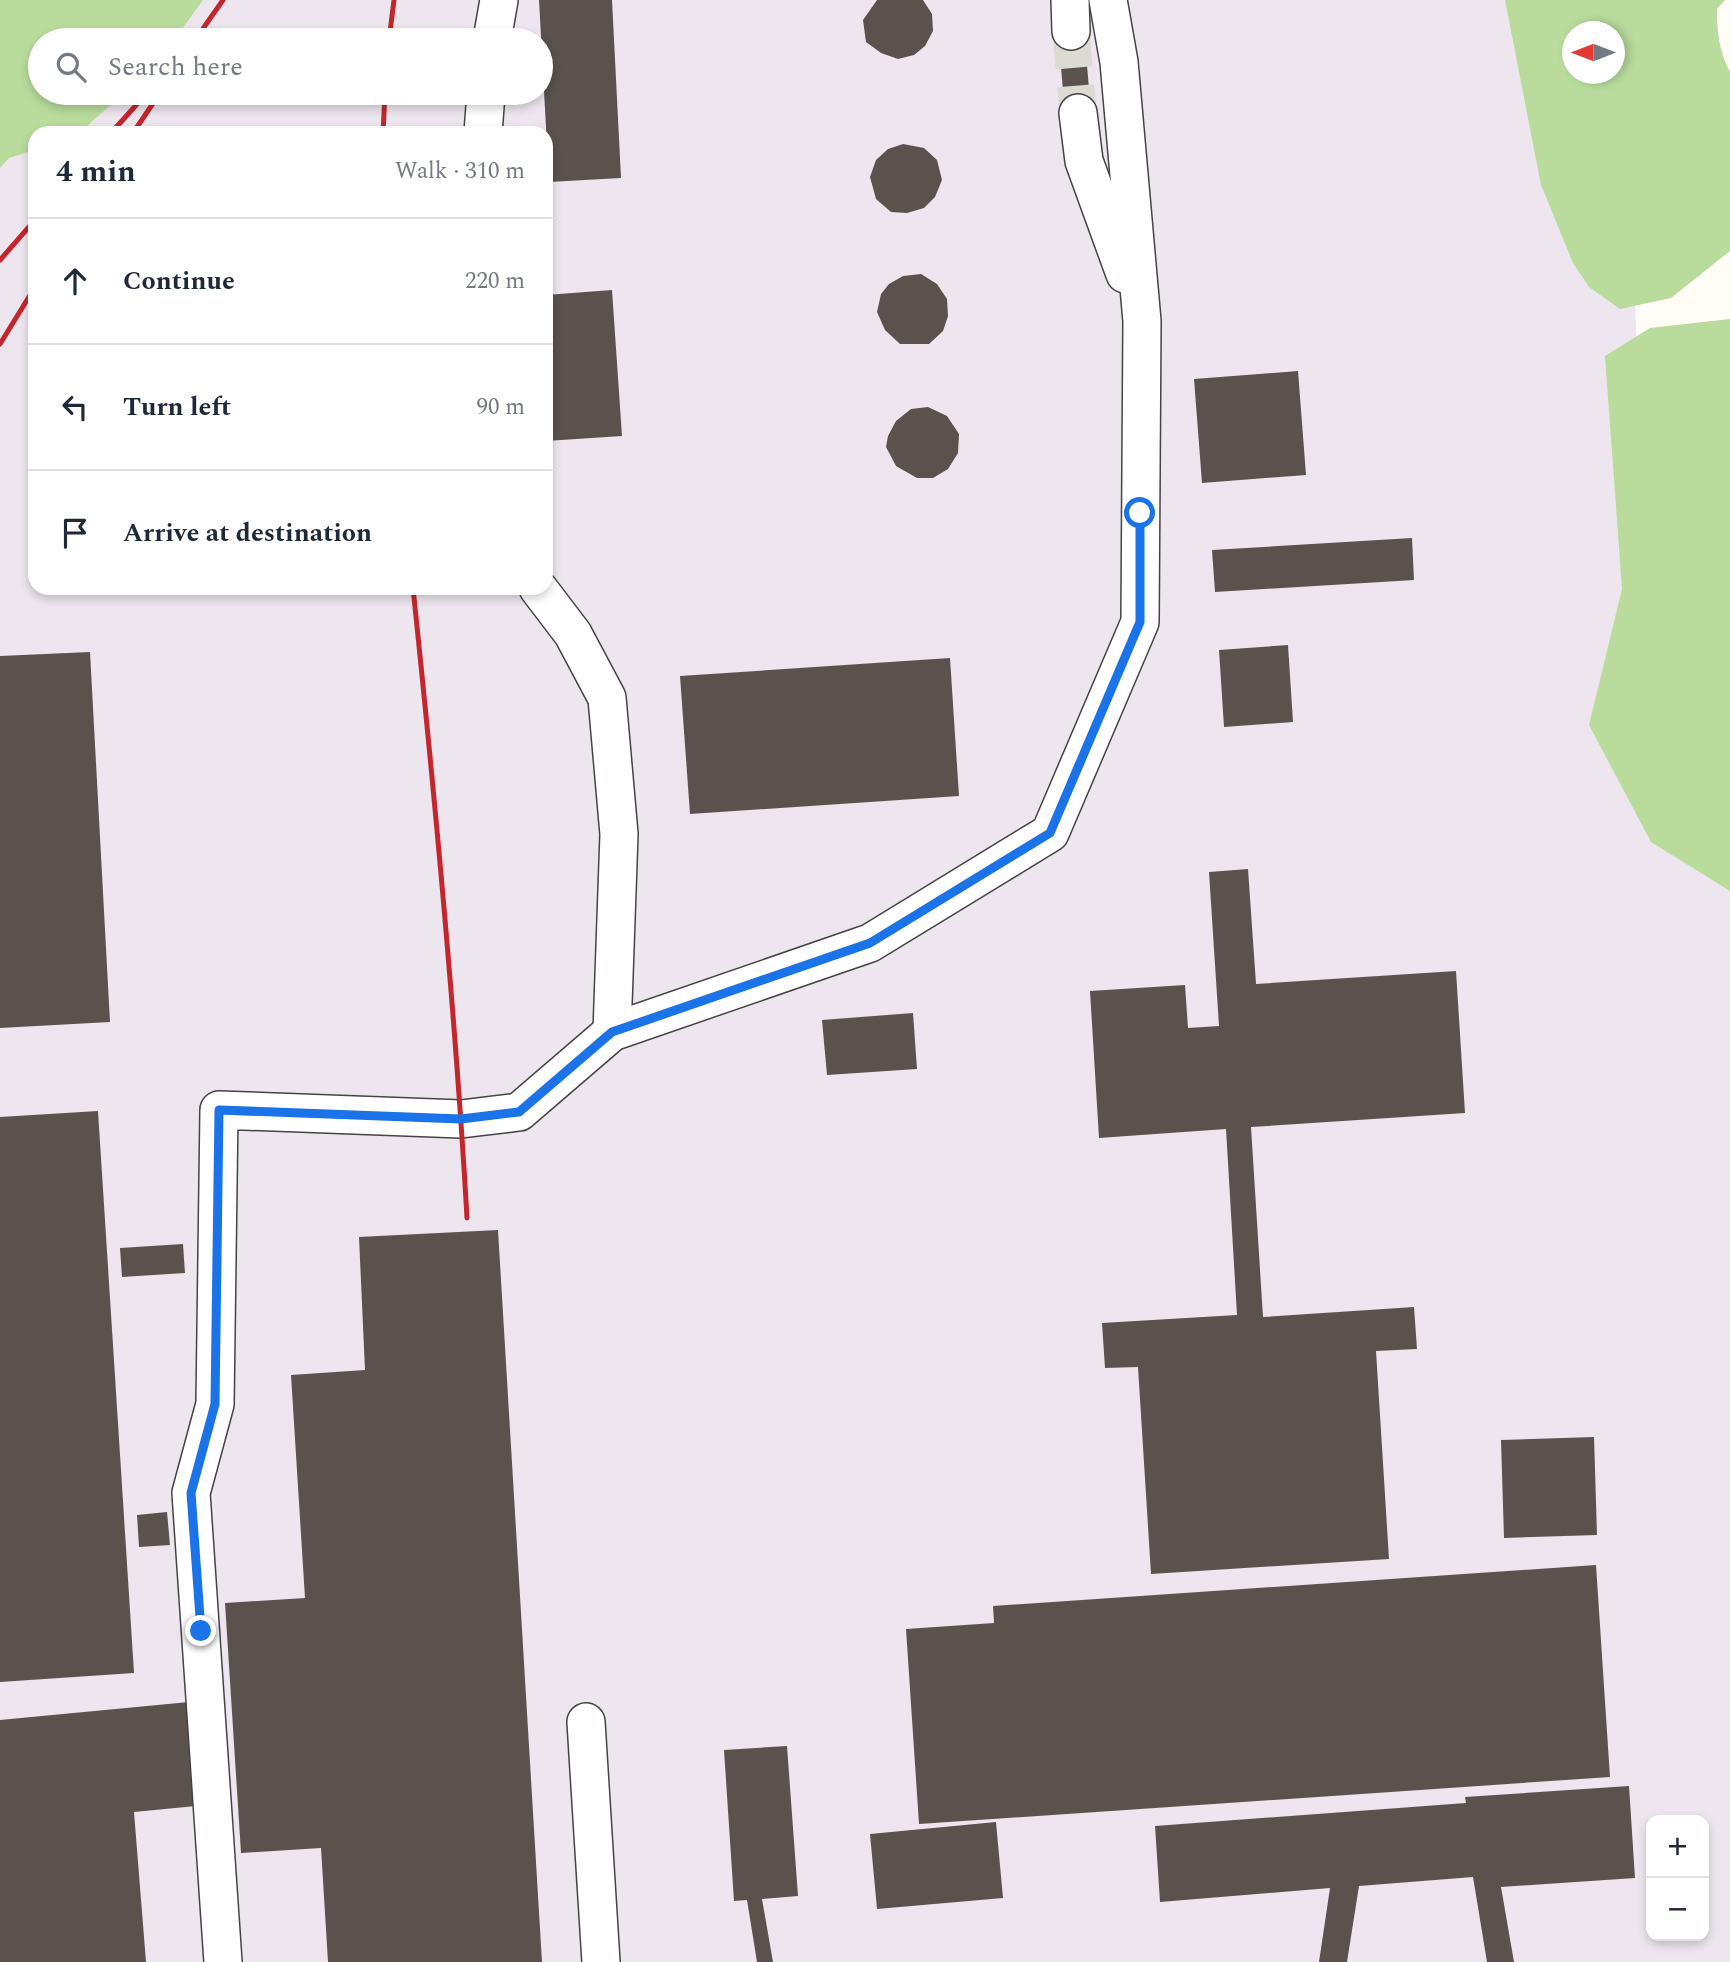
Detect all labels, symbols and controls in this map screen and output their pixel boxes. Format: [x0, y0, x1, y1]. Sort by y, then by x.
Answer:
north arrow [1562, 21, 1625, 84]
search box [28, 28, 553, 105]
text: Search here [108, 47, 243, 87]
icon: search [52, 48, 90, 86]
text: 4 min [56, 149, 136, 195]
text: Walk · 310 m [395, 154, 525, 189]
text: Continue [123, 261, 235, 301]
icon: ahead [56, 262, 94, 300]
text: 220 m [465, 264, 525, 299]
text: Turn left [123, 387, 231, 427]
icon: left [56, 388, 94, 426]
text: 90 m [476, 390, 525, 425]
route start [1124, 497, 1155, 528]
text: Arrive at destination [123, 513, 372, 553]
icon: arrive [56, 514, 94, 552]
route end [185, 1615, 216, 1646]
map controls [1646, 1815, 1709, 1941]
button: + [1646, 1815, 1709, 1878]
button: − [1646, 1878, 1709, 1941]

